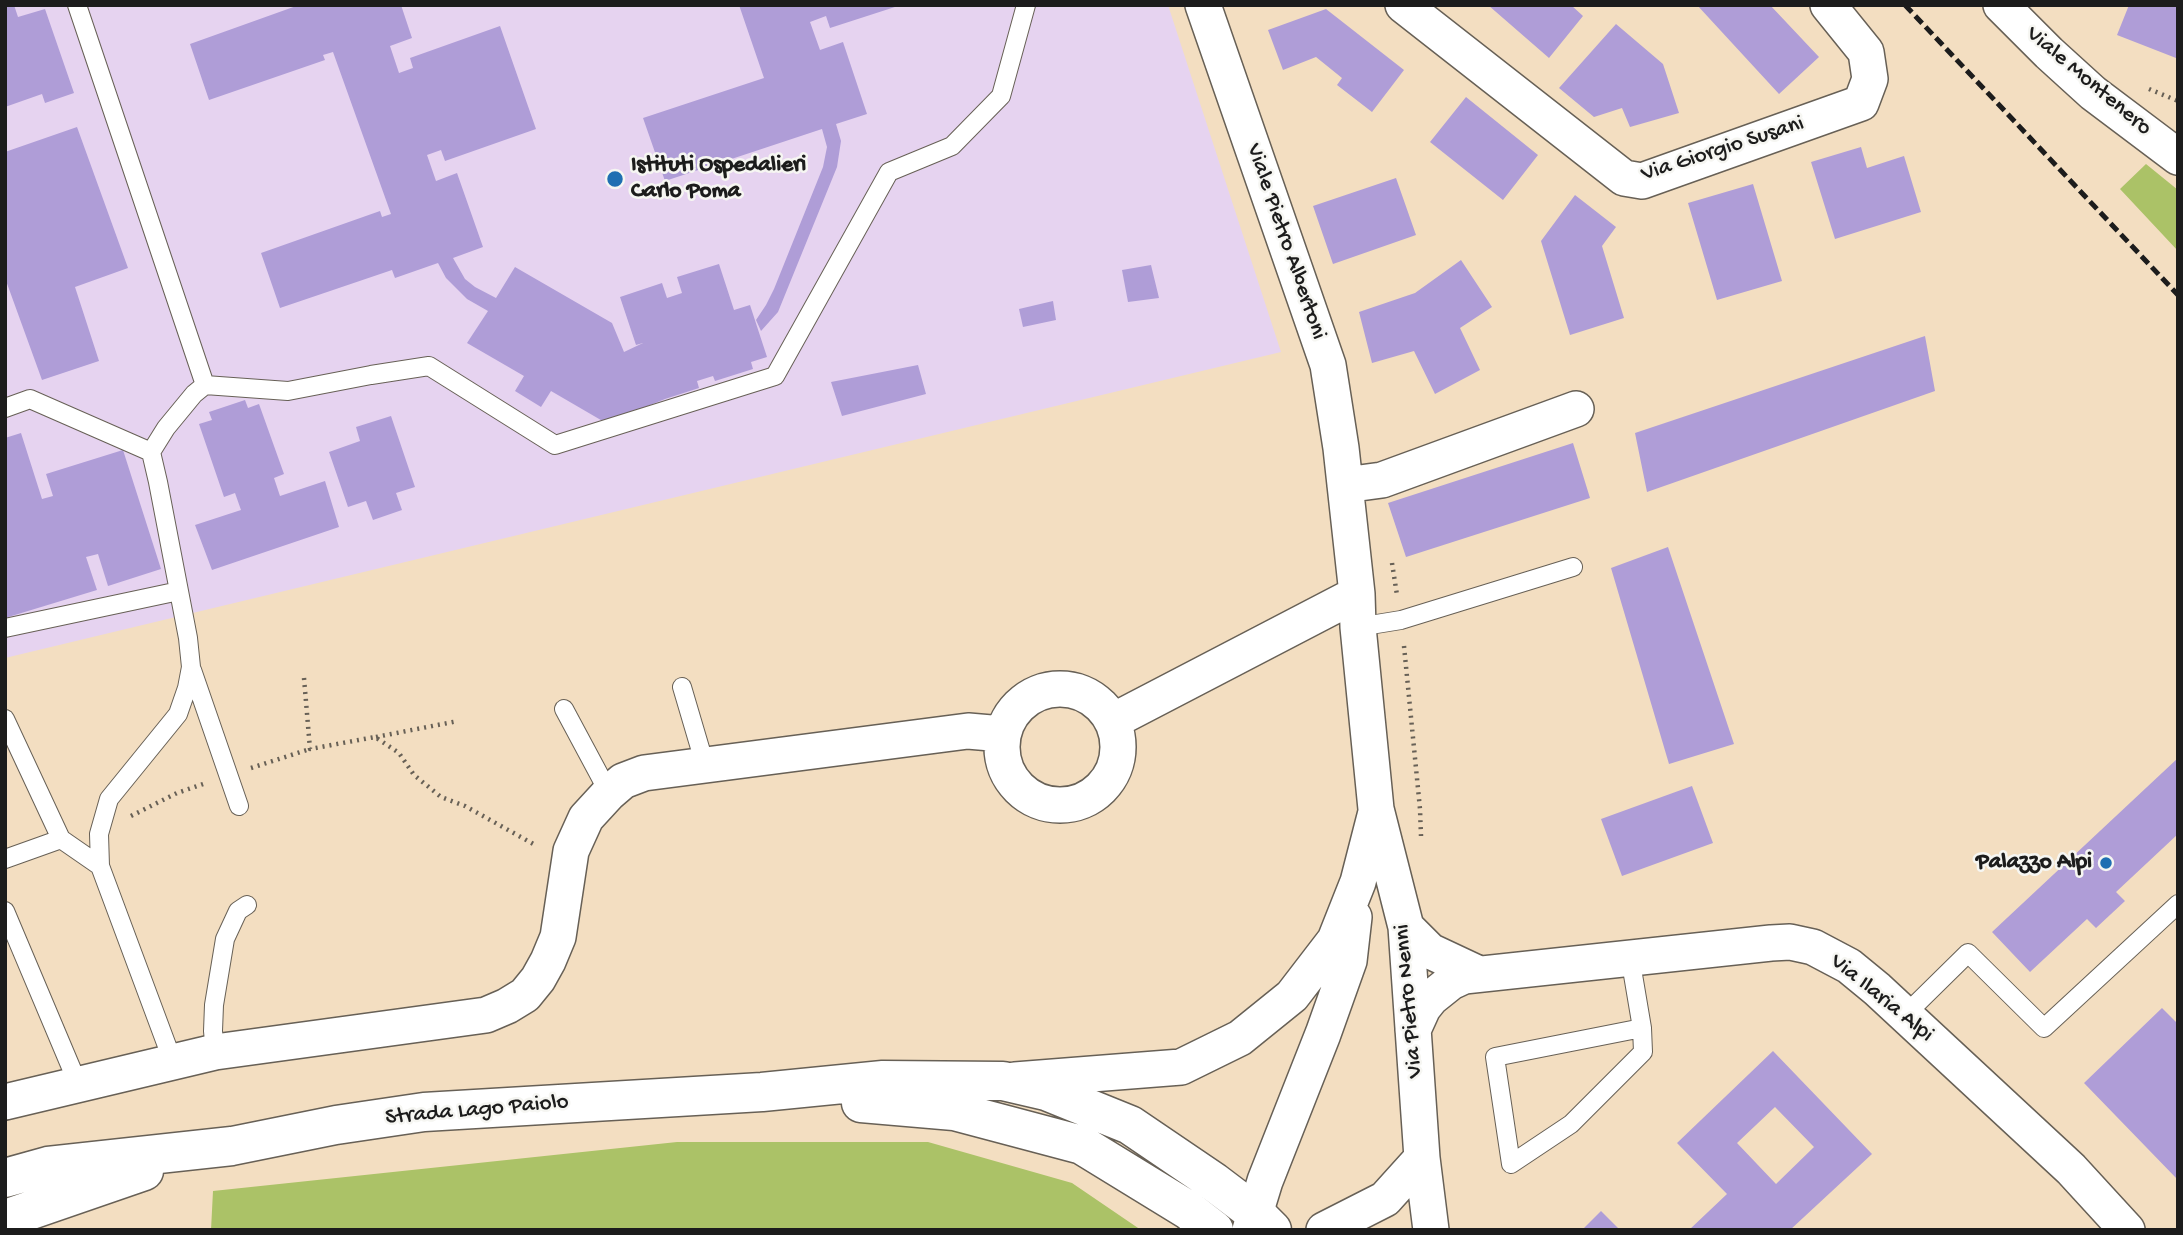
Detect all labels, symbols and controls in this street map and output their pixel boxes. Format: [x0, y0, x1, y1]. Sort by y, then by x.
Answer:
street label: Viale Montenero [2019, 21, 2157, 143]
street label: Via Giorgio Susani [1638, 111, 1808, 189]
street label: Viale Pietro Albertoni [1239, 140, 1331, 344]
place label: Istituti Ospedalieri Carlo Poma [631, 152, 806, 206]
marker: Istituti Ospedalieri Carlo Poma [605, 169, 625, 189]
place label: Palazzo Alpi [1976, 849, 2092, 877]
marker: Palazzo Alpi [2098, 855, 2114, 871]
street label: Via Pietro Nenni [1390, 923, 1430, 1079]
street label: Via Ilaria Alpi [1823, 949, 1939, 1049]
street label: Strada Lago Paiolo [384, 1089, 570, 1133]

